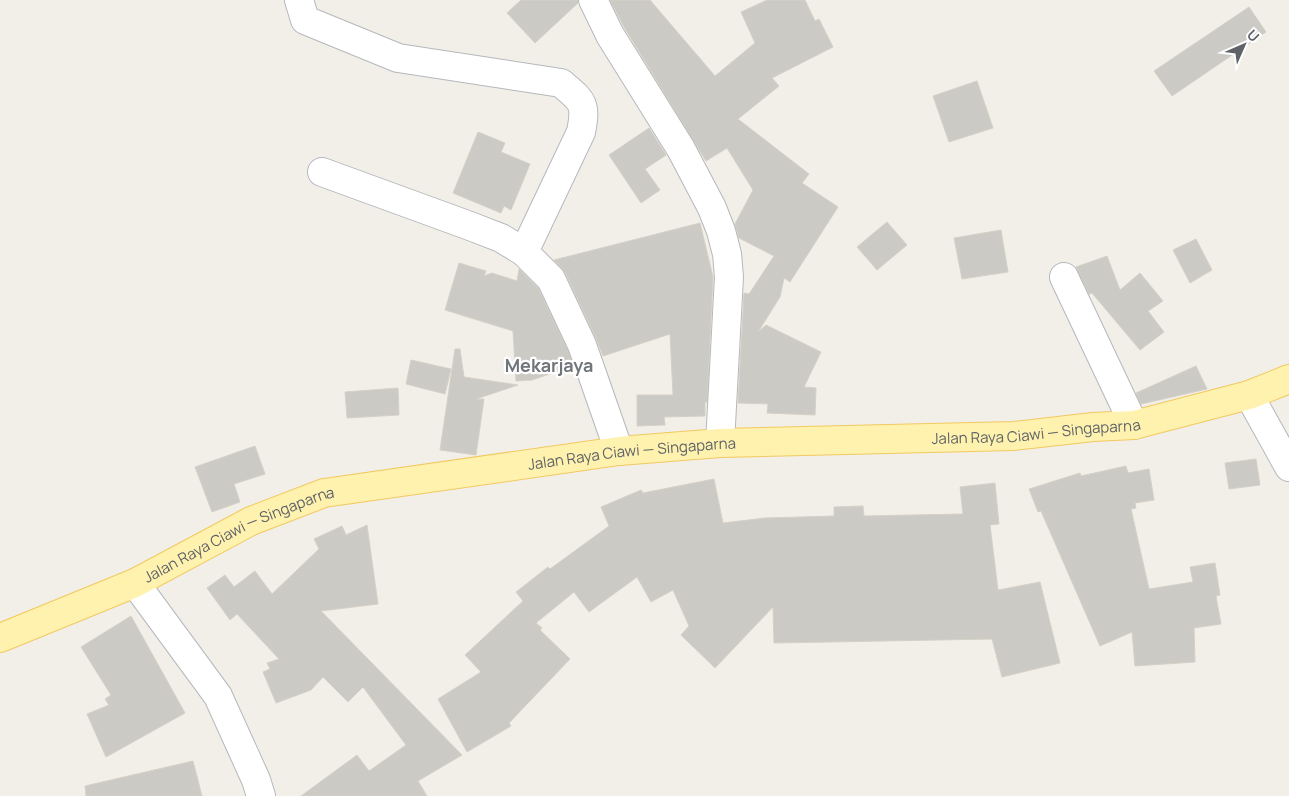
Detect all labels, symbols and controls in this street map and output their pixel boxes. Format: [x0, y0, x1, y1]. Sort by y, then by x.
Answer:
north arrow [1219, 20, 1269, 70]
text: U [1243, 25, 1264, 46]
district label: Mekarjaya [505, 353, 593, 377]
street label: Jalan Raya Ciawi — Singaparna [931, 413, 1143, 448]
street label: Jalan Raya Ciawi — Singaparna [526, 432, 736, 474]
street label: Jalan Raya Ciawi — Singaparna [139, 481, 336, 587]

